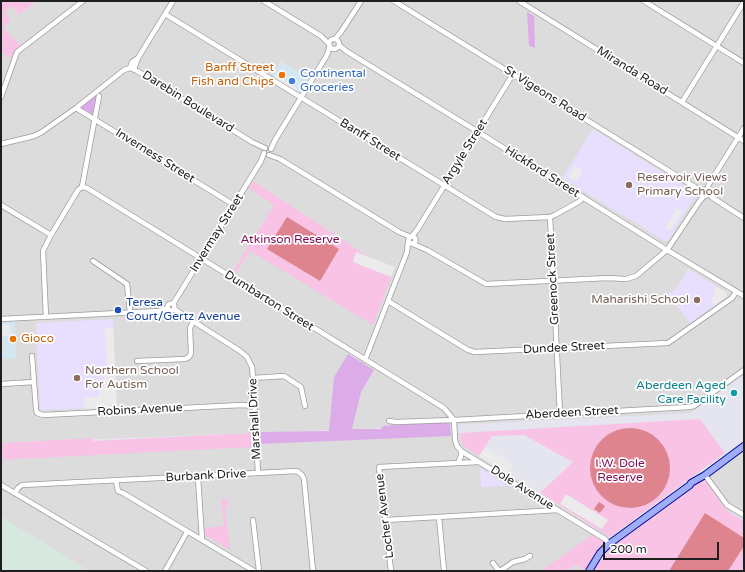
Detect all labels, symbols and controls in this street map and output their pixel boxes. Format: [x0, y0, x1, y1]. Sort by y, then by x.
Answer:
street label: Miranda Road [594, 44, 670, 98]
place label: Banff Street Fish and Chips [191, 61, 274, 89]
street label: St Vigeons Road [501, 63, 589, 125]
place label: Continental Groceries [300, 67, 366, 95]
street label: Darebin Boulevard [139, 68, 237, 136]
marker: Banff Street Fish and Chips [277, 70, 287, 80]
marker: Continental Groceries [287, 76, 297, 86]
street label: Banff Street [337, 116, 403, 164]
street label: Argyle Street [439, 117, 491, 187]
street label: Inverness Street [113, 126, 197, 186]
street label: Hickford Street [502, 143, 582, 201]
place label: Reservoir Views Primary School [637, 171, 727, 199]
marker: Reservoir Views Primary School [624, 180, 634, 190]
street label: Invermay Street [187, 191, 247, 275]
park label: Atkinson Reserve [240, 233, 340, 247]
street label: Greenock Street [543, 233, 563, 325]
street label: Dumbarton Street [222, 268, 316, 334]
place label: Maharishi School [591, 293, 689, 307]
marker: Maharishi School [692, 295, 702, 305]
place label: Teresa Court/Gertz Avenue [126, 296, 240, 324]
marker: Teresa Court/Gertz Avenue [113, 305, 123, 315]
place label: Gioco [21, 332, 54, 346]
marker: Gioco [8, 334, 18, 344]
street label: Dundee Street [523, 339, 605, 357]
place label: Northern School For Autism [85, 364, 179, 392]
marker: Northern School For Autism [72, 373, 82, 383]
street label: Marshall Drive [246, 378, 264, 460]
place label: Aberdeen Aged Care Facility [636, 379, 726, 407]
marker: Aberdeen Aged Care Facility [729, 388, 739, 398]
street label: Robins Avenue [97, 401, 183, 419]
street label: Aberdeen Street [525, 403, 619, 423]
park label: I.W. Dole Reserve [595, 457, 645, 485]
street label: Dole Avenue [488, 463, 556, 513]
street label: Burbank Drive [165, 467, 247, 485]
street label: Locher Avenue [373, 473, 397, 559]
scale bar [605, 534, 721, 560]
text: 200 m [610, 542, 647, 556]

